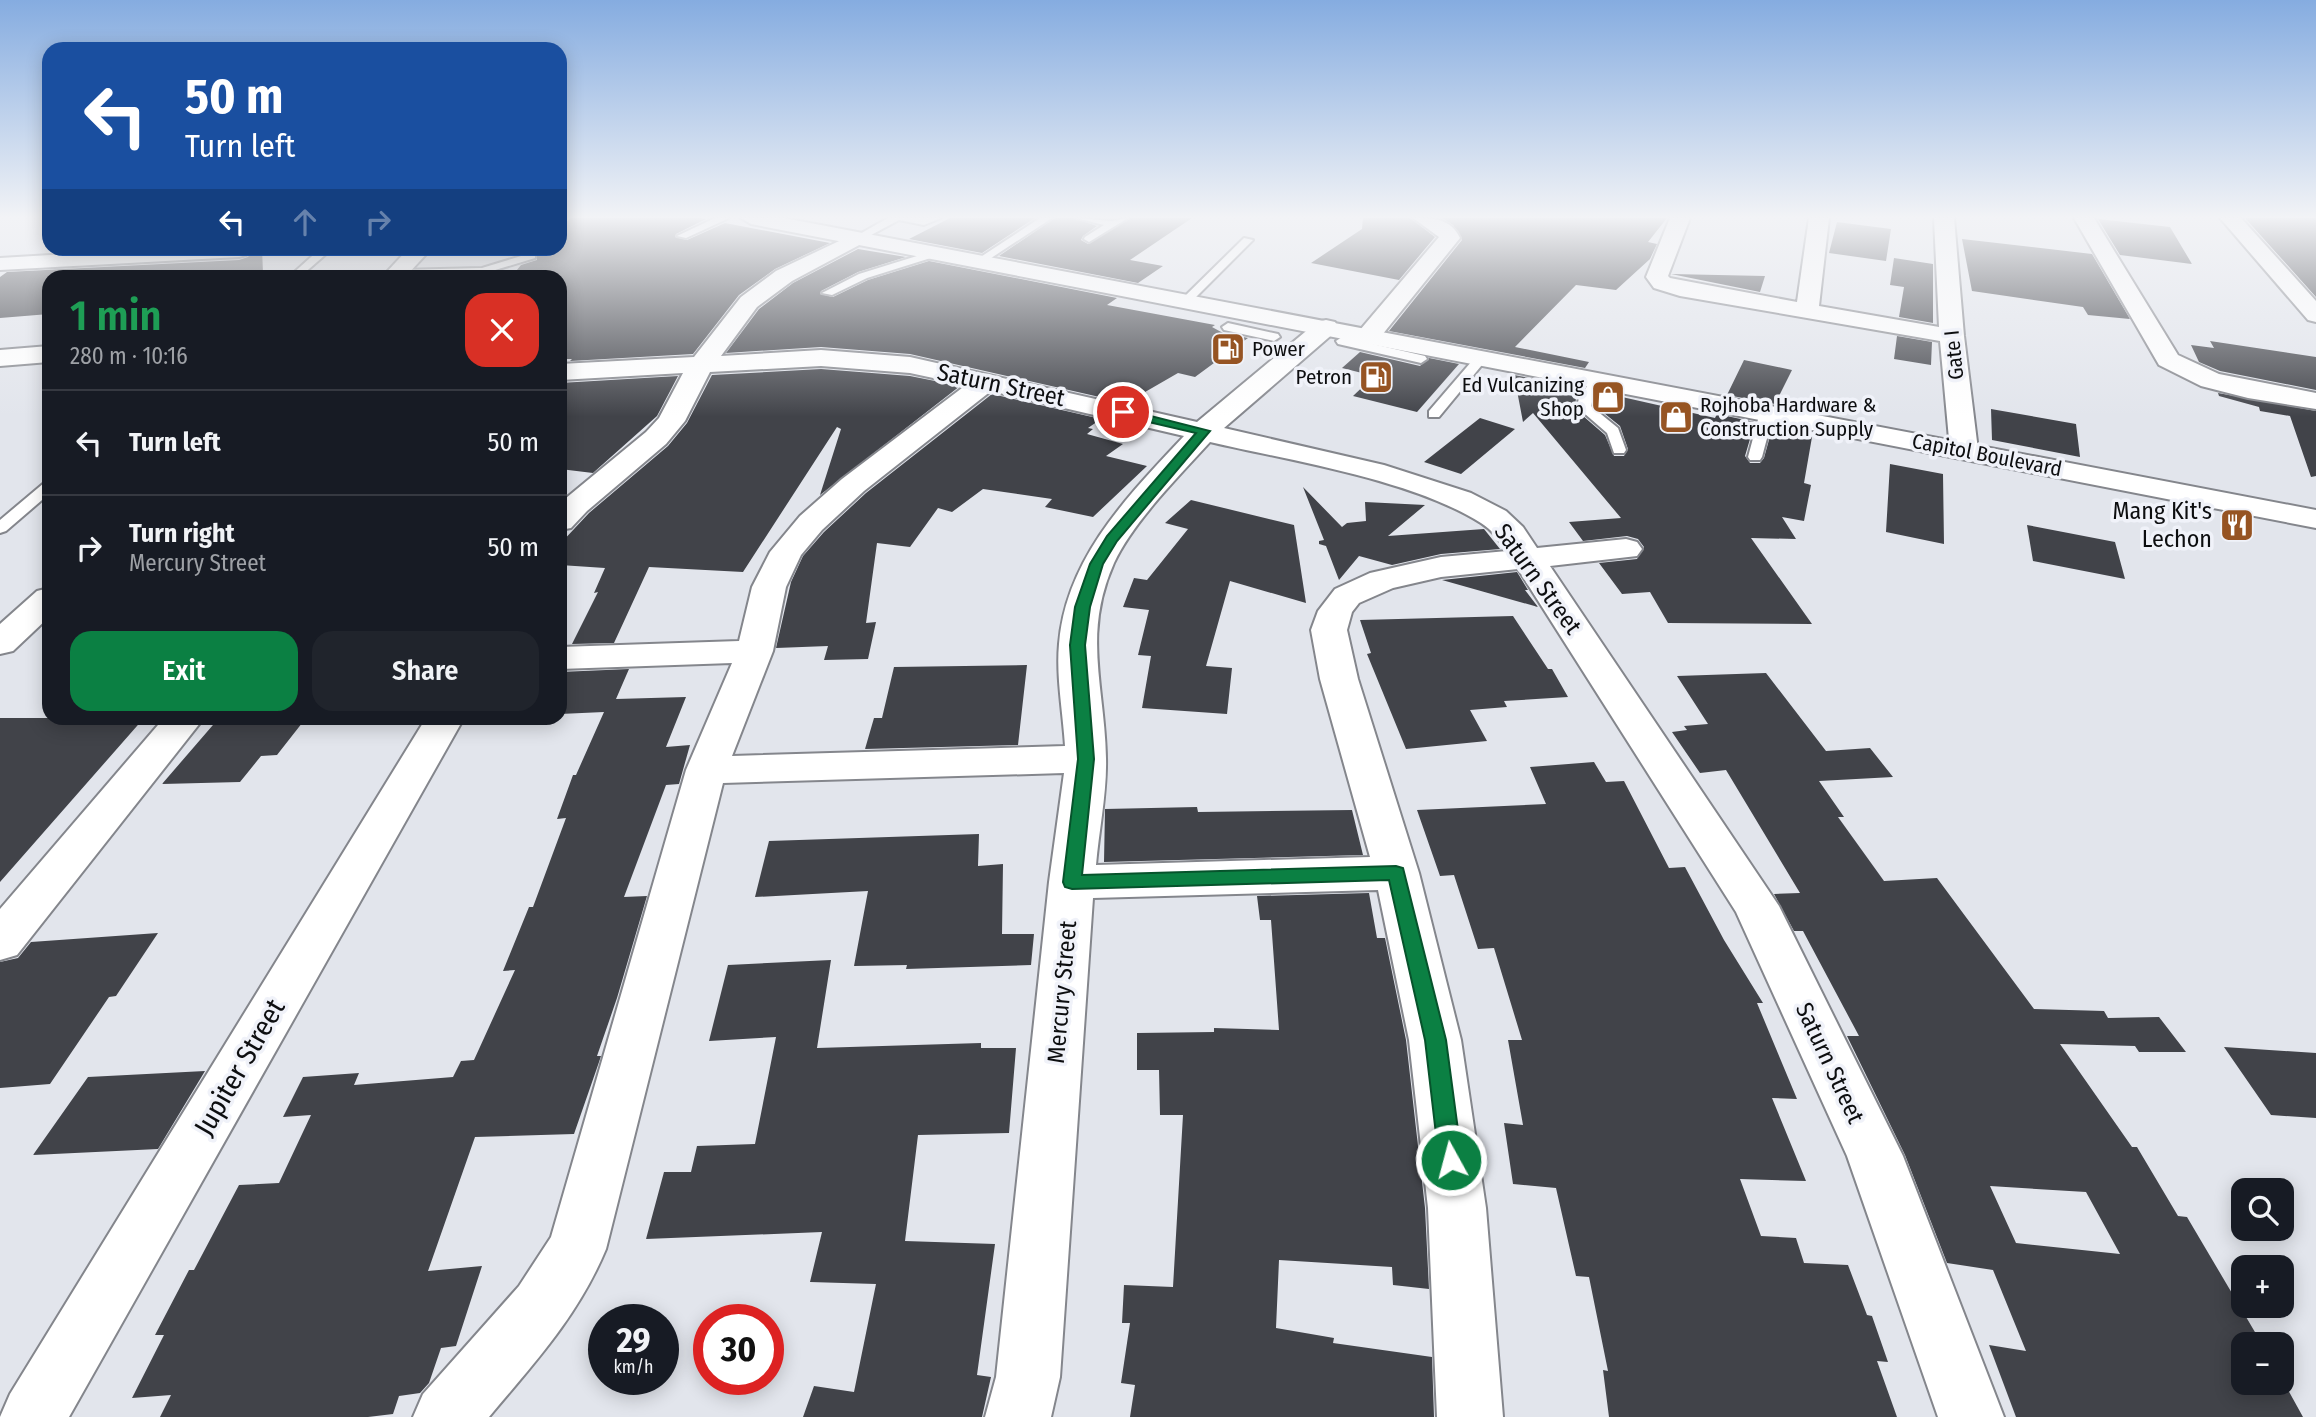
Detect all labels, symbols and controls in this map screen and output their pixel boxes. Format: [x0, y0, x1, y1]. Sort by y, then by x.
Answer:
text: 50 m [185, 67, 283, 126]
icon: left [70, 70, 161, 161]
text: Turn left [185, 127, 295, 165]
icon: left [213, 203, 251, 241]
icon: ahead [286, 203, 324, 241]
icon: right [359, 203, 397, 241]
text: 1 min [70, 291, 161, 341]
button: close [465, 293, 539, 367]
street label: Gate I [1938, 329, 1970, 381]
fuel station icon: Power [1209, 330, 1247, 368]
place label: Power [1252, 336, 1306, 362]
text: 280 m · 10:16 [70, 342, 188, 370]
street label: Saturn Street [935, 358, 1068, 412]
fuel station icon: Petron [1357, 358, 1395, 396]
place label: Petron [1296, 364, 1352, 390]
place label: Ed Vulcanizing Shop [1462, 372, 1584, 422]
shop icon: Ed Vulcanizing Shop [1589, 378, 1627, 416]
pin [1093, 382, 1153, 442]
place label: Rojhoba Hardware & Construction Supply [1700, 392, 1877, 442]
icon: arrive [1104, 393, 1142, 431]
shop icon: Rojhoba Hardware & Construction Supply [1657, 398, 1695, 436]
icon: left [70, 424, 108, 462]
text: Turn left [129, 427, 221, 458]
text: 50 m [487, 427, 539, 458]
street label: Capitol Boulevard [1910, 428, 2064, 482]
place label: Mang Kit's Lechon [2113, 497, 2212, 553]
restaurant icon: Mang Kit's Lechon [2218, 506, 2256, 544]
text: Turn right [129, 518, 235, 549]
street label: Saturn Street [1489, 518, 1588, 640]
icon: right [70, 529, 108, 567]
text: 50 m [487, 532, 539, 563]
text: Mercury Street [129, 549, 266, 577]
button: Exit [70, 631, 298, 711]
button: Share [312, 631, 539, 711]
street label: Mercury Street [1042, 919, 1082, 1064]
street label: Jupiter Street [187, 992, 292, 1141]
street label: Saturn Street [1790, 998, 1870, 1128]
position arrow [1414, 1123, 1488, 1197]
map controls [2231, 1178, 2294, 1395]
button: search [2231, 1178, 2294, 1241]
button: + [2231, 1255, 2294, 1318]
speed limit sign: 30 [693, 1304, 784, 1395]
text: 29 [616, 1319, 651, 1361]
button: − [2231, 1332, 2294, 1395]
text: km/h [613, 1356, 654, 1378]

